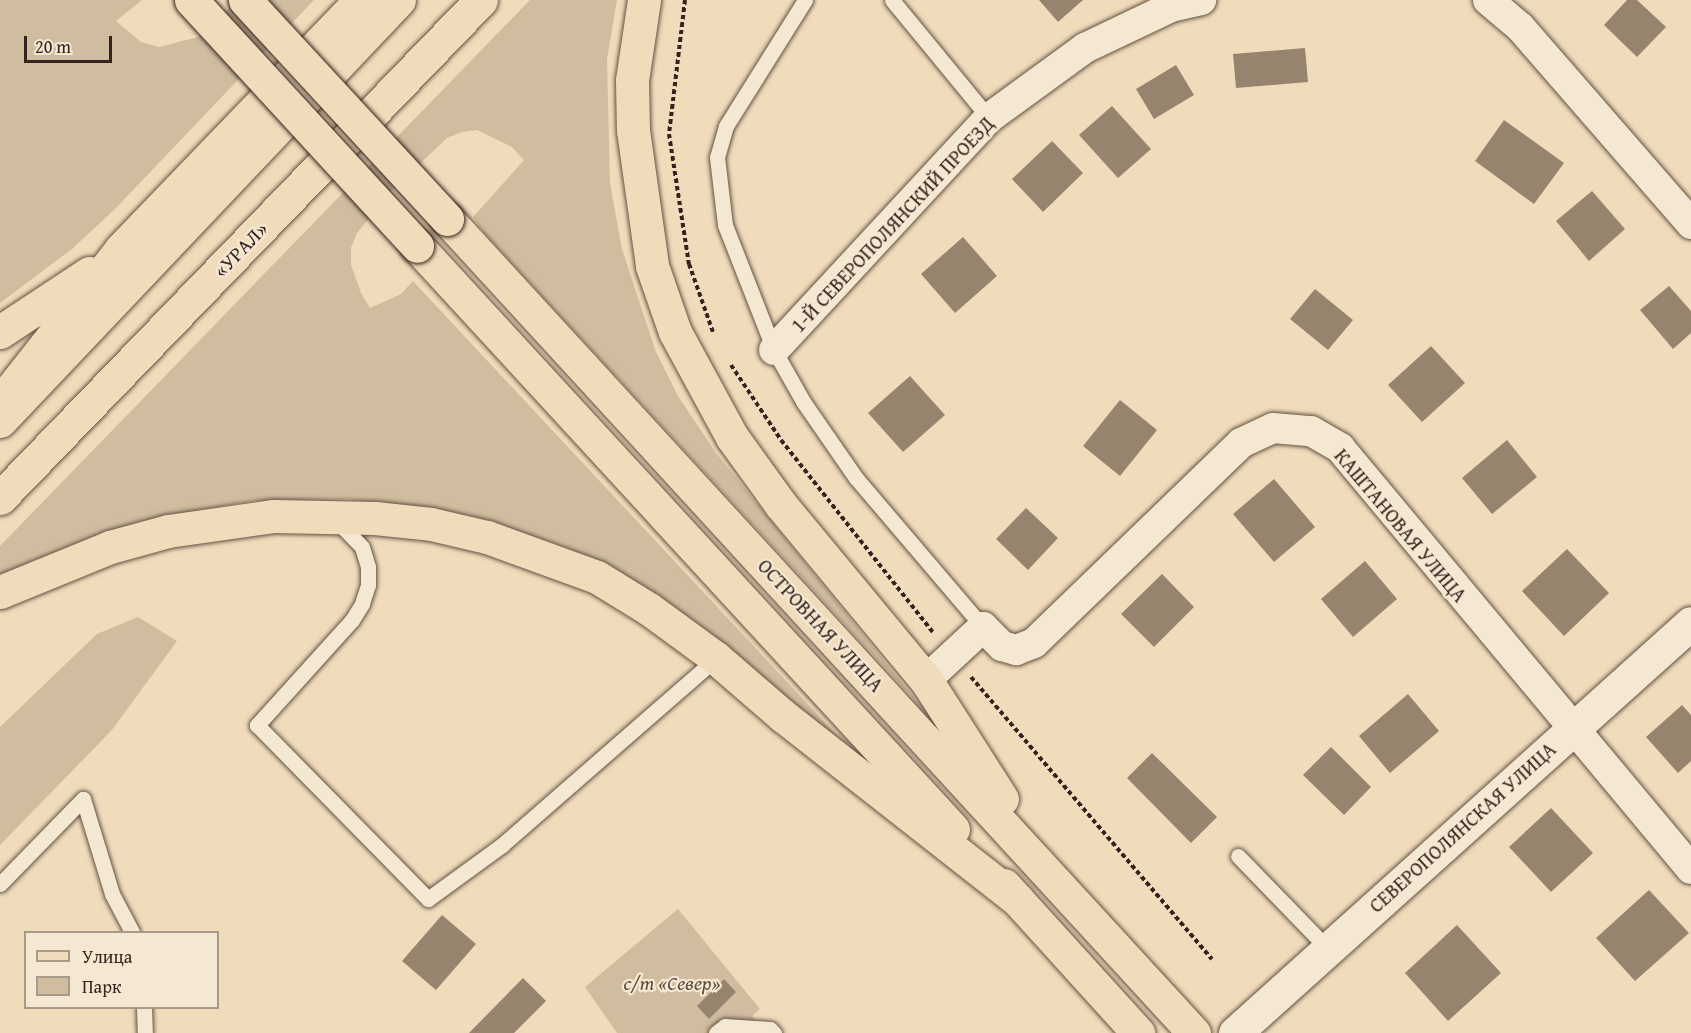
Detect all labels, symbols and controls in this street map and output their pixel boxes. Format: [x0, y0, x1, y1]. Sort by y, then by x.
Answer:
scale bar [27, 24, 116, 62]
text: 20 m [35, 33, 71, 60]
street label: 1-Й СЕВЕРОПОЛЯНСКИЙ ПРОЕЗД [786, 111, 998, 337]
street label: «УРАЛ» [208, 216, 272, 282]
street label: КАШТАНОВАЯ УЛИЦА [1330, 443, 1472, 607]
street label: ОСТРОВНАЯ УЛИЦА [753, 553, 889, 697]
street label: СЕВЕРОПОЛЯНСКАЯ УЛИЦА [1364, 737, 1560, 917]
legend [24, 931, 219, 1009]
text: Улица [82, 943, 132, 970]
park label: с/т «Север» [623, 970, 721, 994]
text: Парк [82, 973, 121, 1000]

